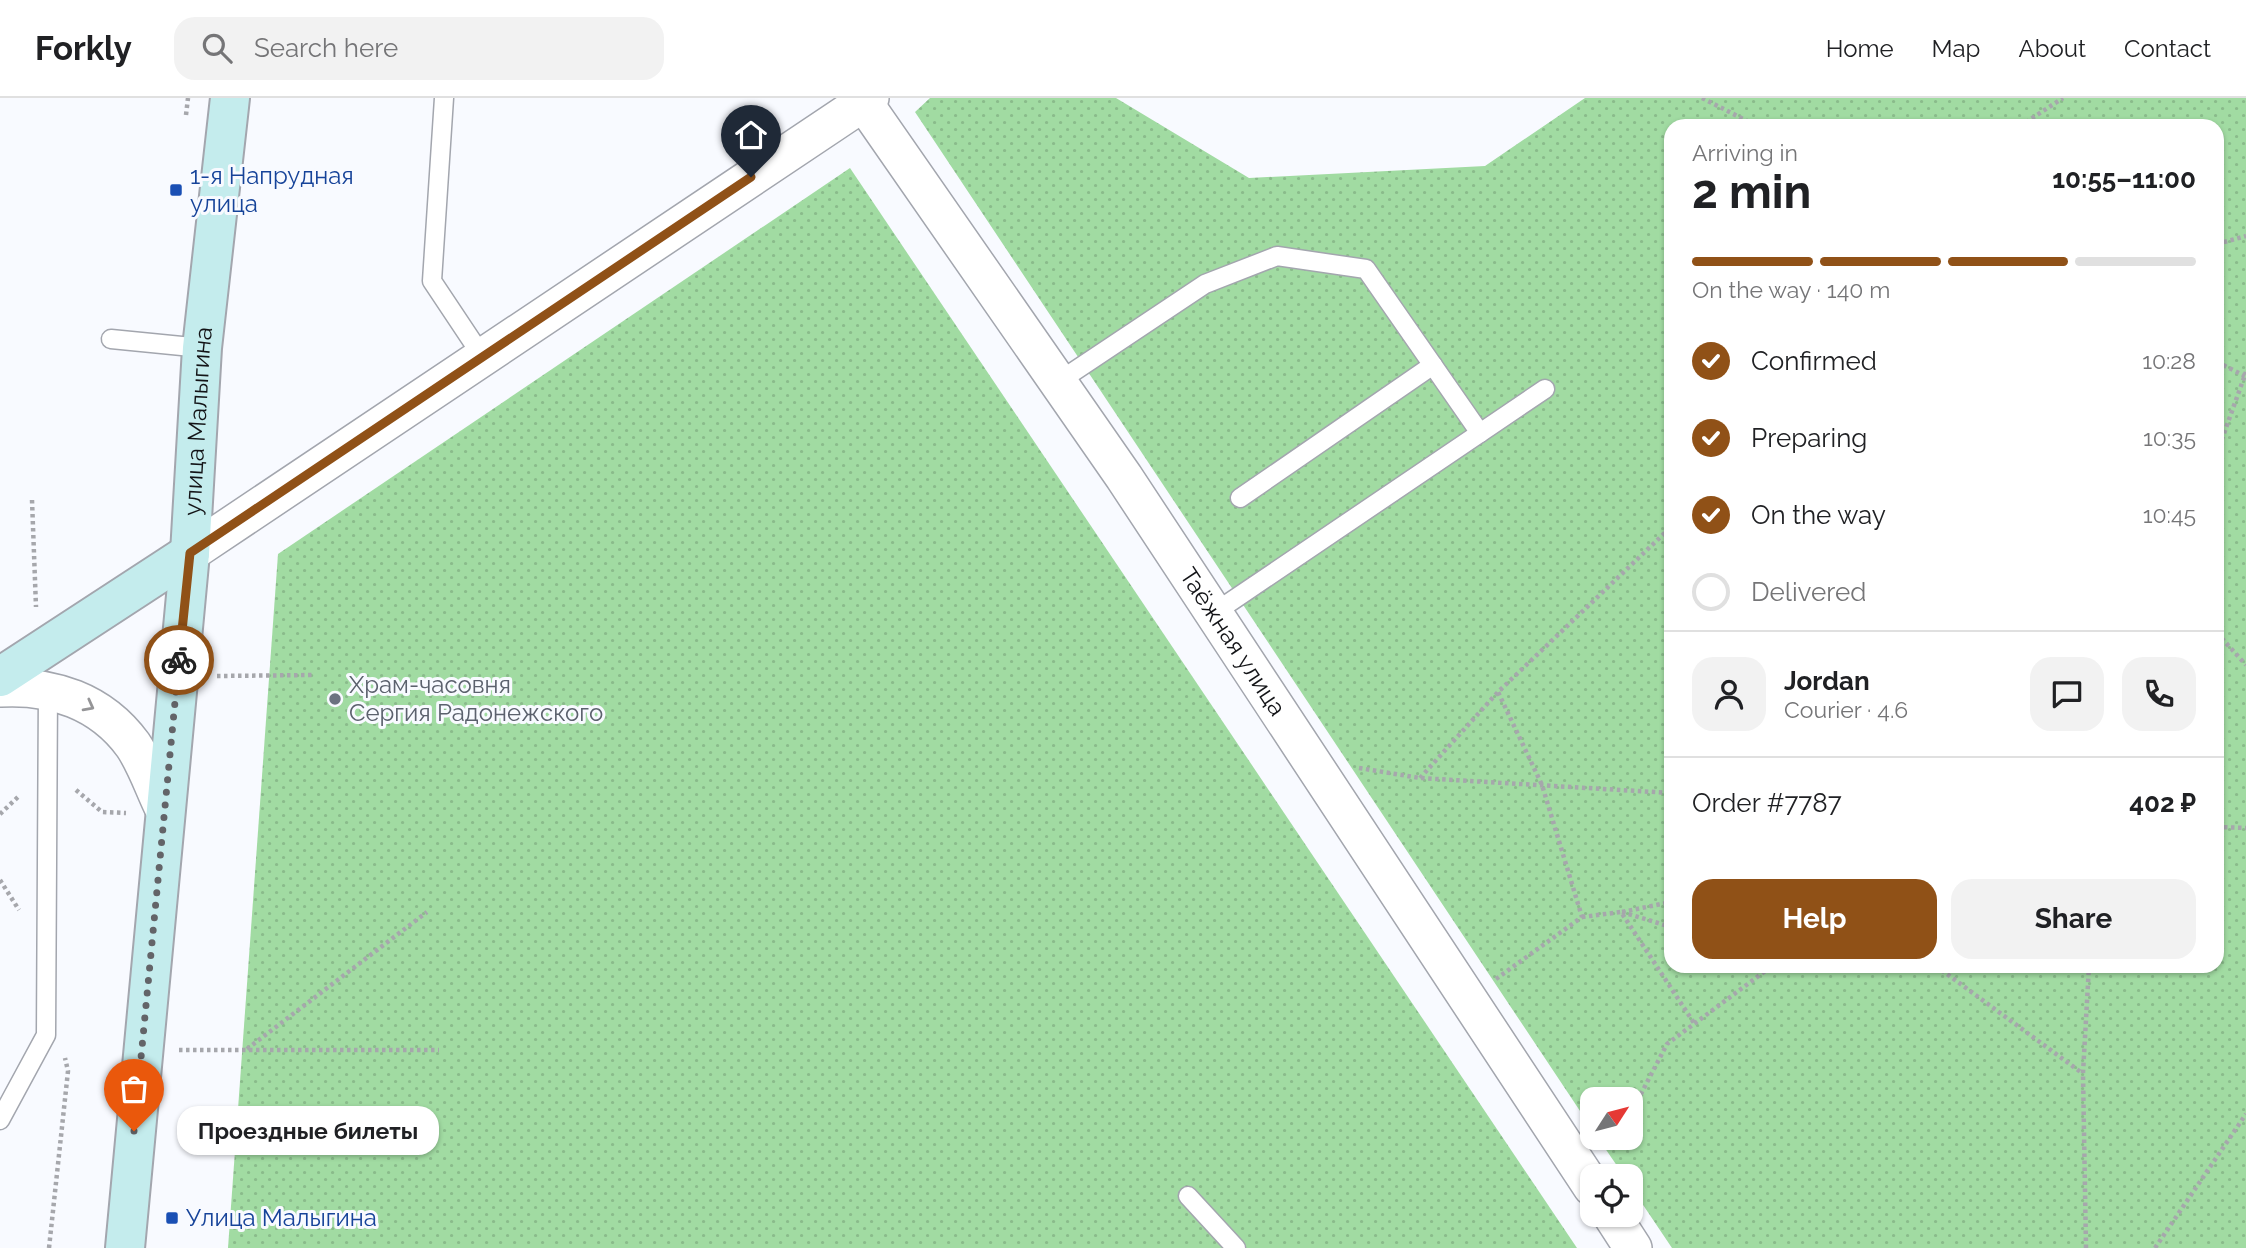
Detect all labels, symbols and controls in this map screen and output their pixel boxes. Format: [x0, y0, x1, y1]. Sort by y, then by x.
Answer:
search box [174, 17, 664, 80]
text: Forkly [35, 29, 132, 68]
icon: search [198, 29, 236, 67]
text: Search here [254, 33, 398, 63]
text: Home [1826, 34, 1894, 63]
text: Map [1932, 34, 1980, 63]
text: About [2018, 34, 2086, 63]
text: Contact [2124, 34, 2211, 63]
pin [721, 105, 781, 177]
icon: home [732, 116, 770, 154]
text: Arriving in [1692, 139, 1798, 166]
place label: 1-я Напрудная улица [190, 161, 354, 218]
text: 10:55–11:00 [2052, 164, 2196, 194]
text: 2 min [1692, 165, 1811, 219]
marker: 1-я Напрудная улица [168, 182, 184, 198]
text: On the way · 140 m [1692, 276, 1890, 303]
street label: улица Малыгина [177, 325, 218, 516]
icon: check [1692, 342, 1730, 380]
text: Confirmed [1751, 346, 1877, 376]
text: 10:28 [2142, 347, 2196, 374]
icon: check [1692, 419, 1730, 457]
text: Preparing [1751, 423, 1867, 453]
text: 10:35 [2143, 424, 2196, 451]
icon: check [1692, 496, 1730, 534]
text: On the way [1751, 500, 1886, 530]
text: 10:45 [2143, 501, 2196, 528]
street label: Таёжная улица [1174, 562, 1292, 721]
text: Delivered [1751, 577, 1866, 607]
courier [144, 625, 214, 695]
icon: bike [160, 641, 198, 679]
button: person [1692, 657, 1766, 731]
button: chat [2030, 657, 2104, 731]
button: phone [2122, 657, 2196, 731]
text: Jordan [1784, 666, 1870, 696]
place label: Храм-часовня Сергия Радонежского [349, 670, 603, 727]
marker: Храм-часовня Сергия Радонежского [327, 691, 343, 707]
text: Courier · 4.6 [1784, 696, 1908, 723]
one-way arrow [82, 697, 94, 711]
text: Order #7787 [1692, 788, 1842, 818]
text: 402 ₽ [2129, 788, 2196, 818]
button: Help [1692, 879, 1937, 959]
button: Share [1951, 879, 2196, 959]
pin [104, 1059, 164, 1131]
icon: bag [115, 1070, 153, 1108]
north arrow [1580, 1087, 1643, 1150]
map controls [1580, 1087, 1643, 1227]
callout: Проездные билеты [176, 1107, 438, 1156]
text: Проездные билеты [198, 1117, 418, 1144]
button: locate [1580, 1164, 1643, 1227]
place label: Улица Малыгина [186, 1203, 377, 1232]
marker: Улица Малыгина [164, 1210, 180, 1226]

